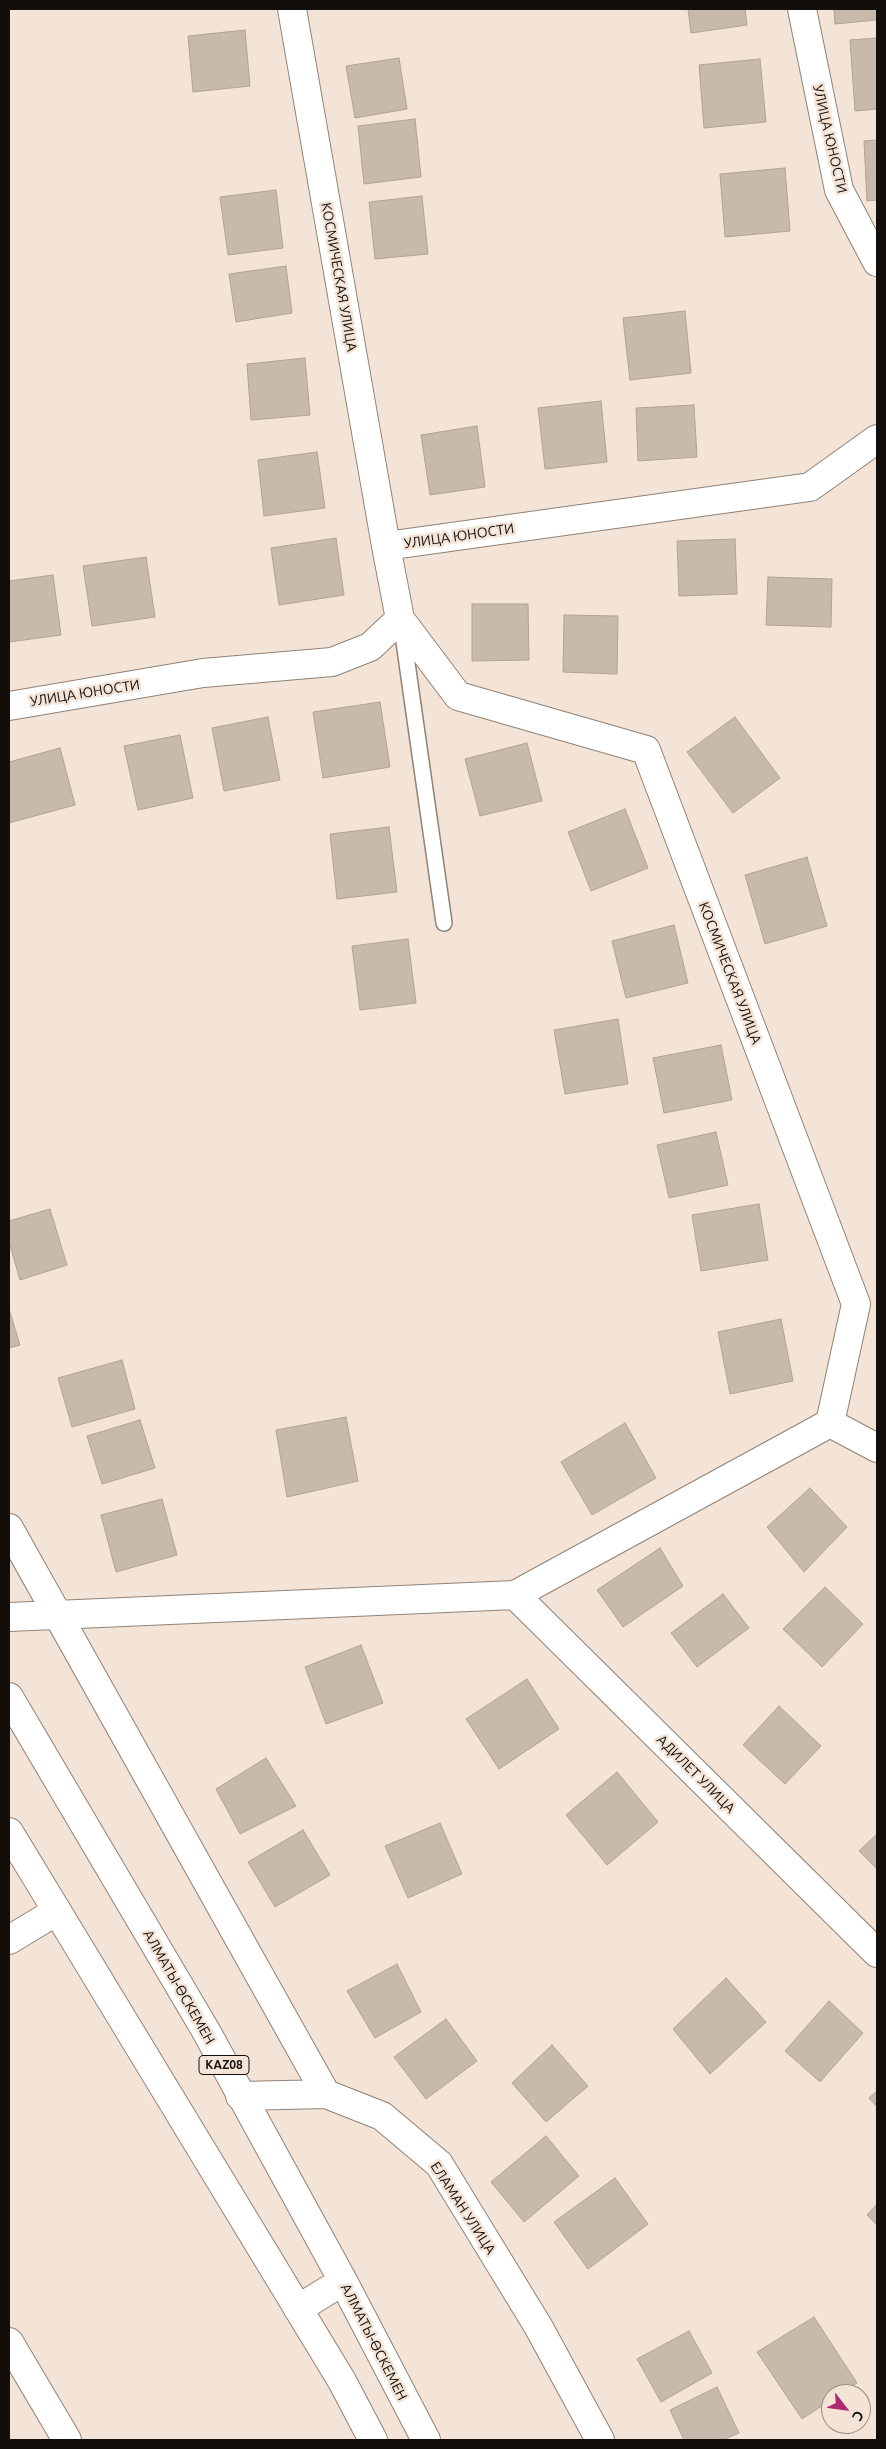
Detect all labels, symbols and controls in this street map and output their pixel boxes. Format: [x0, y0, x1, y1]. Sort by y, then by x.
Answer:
street label: УЛИЦА ЮНОСТИ [809, 83, 851, 195]
street label: КОСМИЧЕСКАЯ УЛИЦА [318, 201, 360, 353]
street label: УЛИЦА ЮНОСТИ [403, 520, 515, 552]
street label: УЛИЦА ЮНОСТИ [29, 676, 141, 710]
street label: КОСМИЧЕСКАЯ УЛИЦА [695, 900, 765, 1046]
street label: АДИЛЕТ УЛИЦА [653, 1731, 739, 1817]
street label: АЛМАТЫ-ӨСКЕМЕН [139, 1927, 219, 2047]
road number: KAZ08 [199, 2056, 249, 2074]
street label: ЕЛАМАН УЛИЦА [427, 2159, 499, 2257]
street label: АЛМАТЫ-ӨСКЕМЕН [337, 2281, 411, 2403]
north arrow [821, 2384, 871, 2434]
text: С [849, 2408, 867, 2424]

